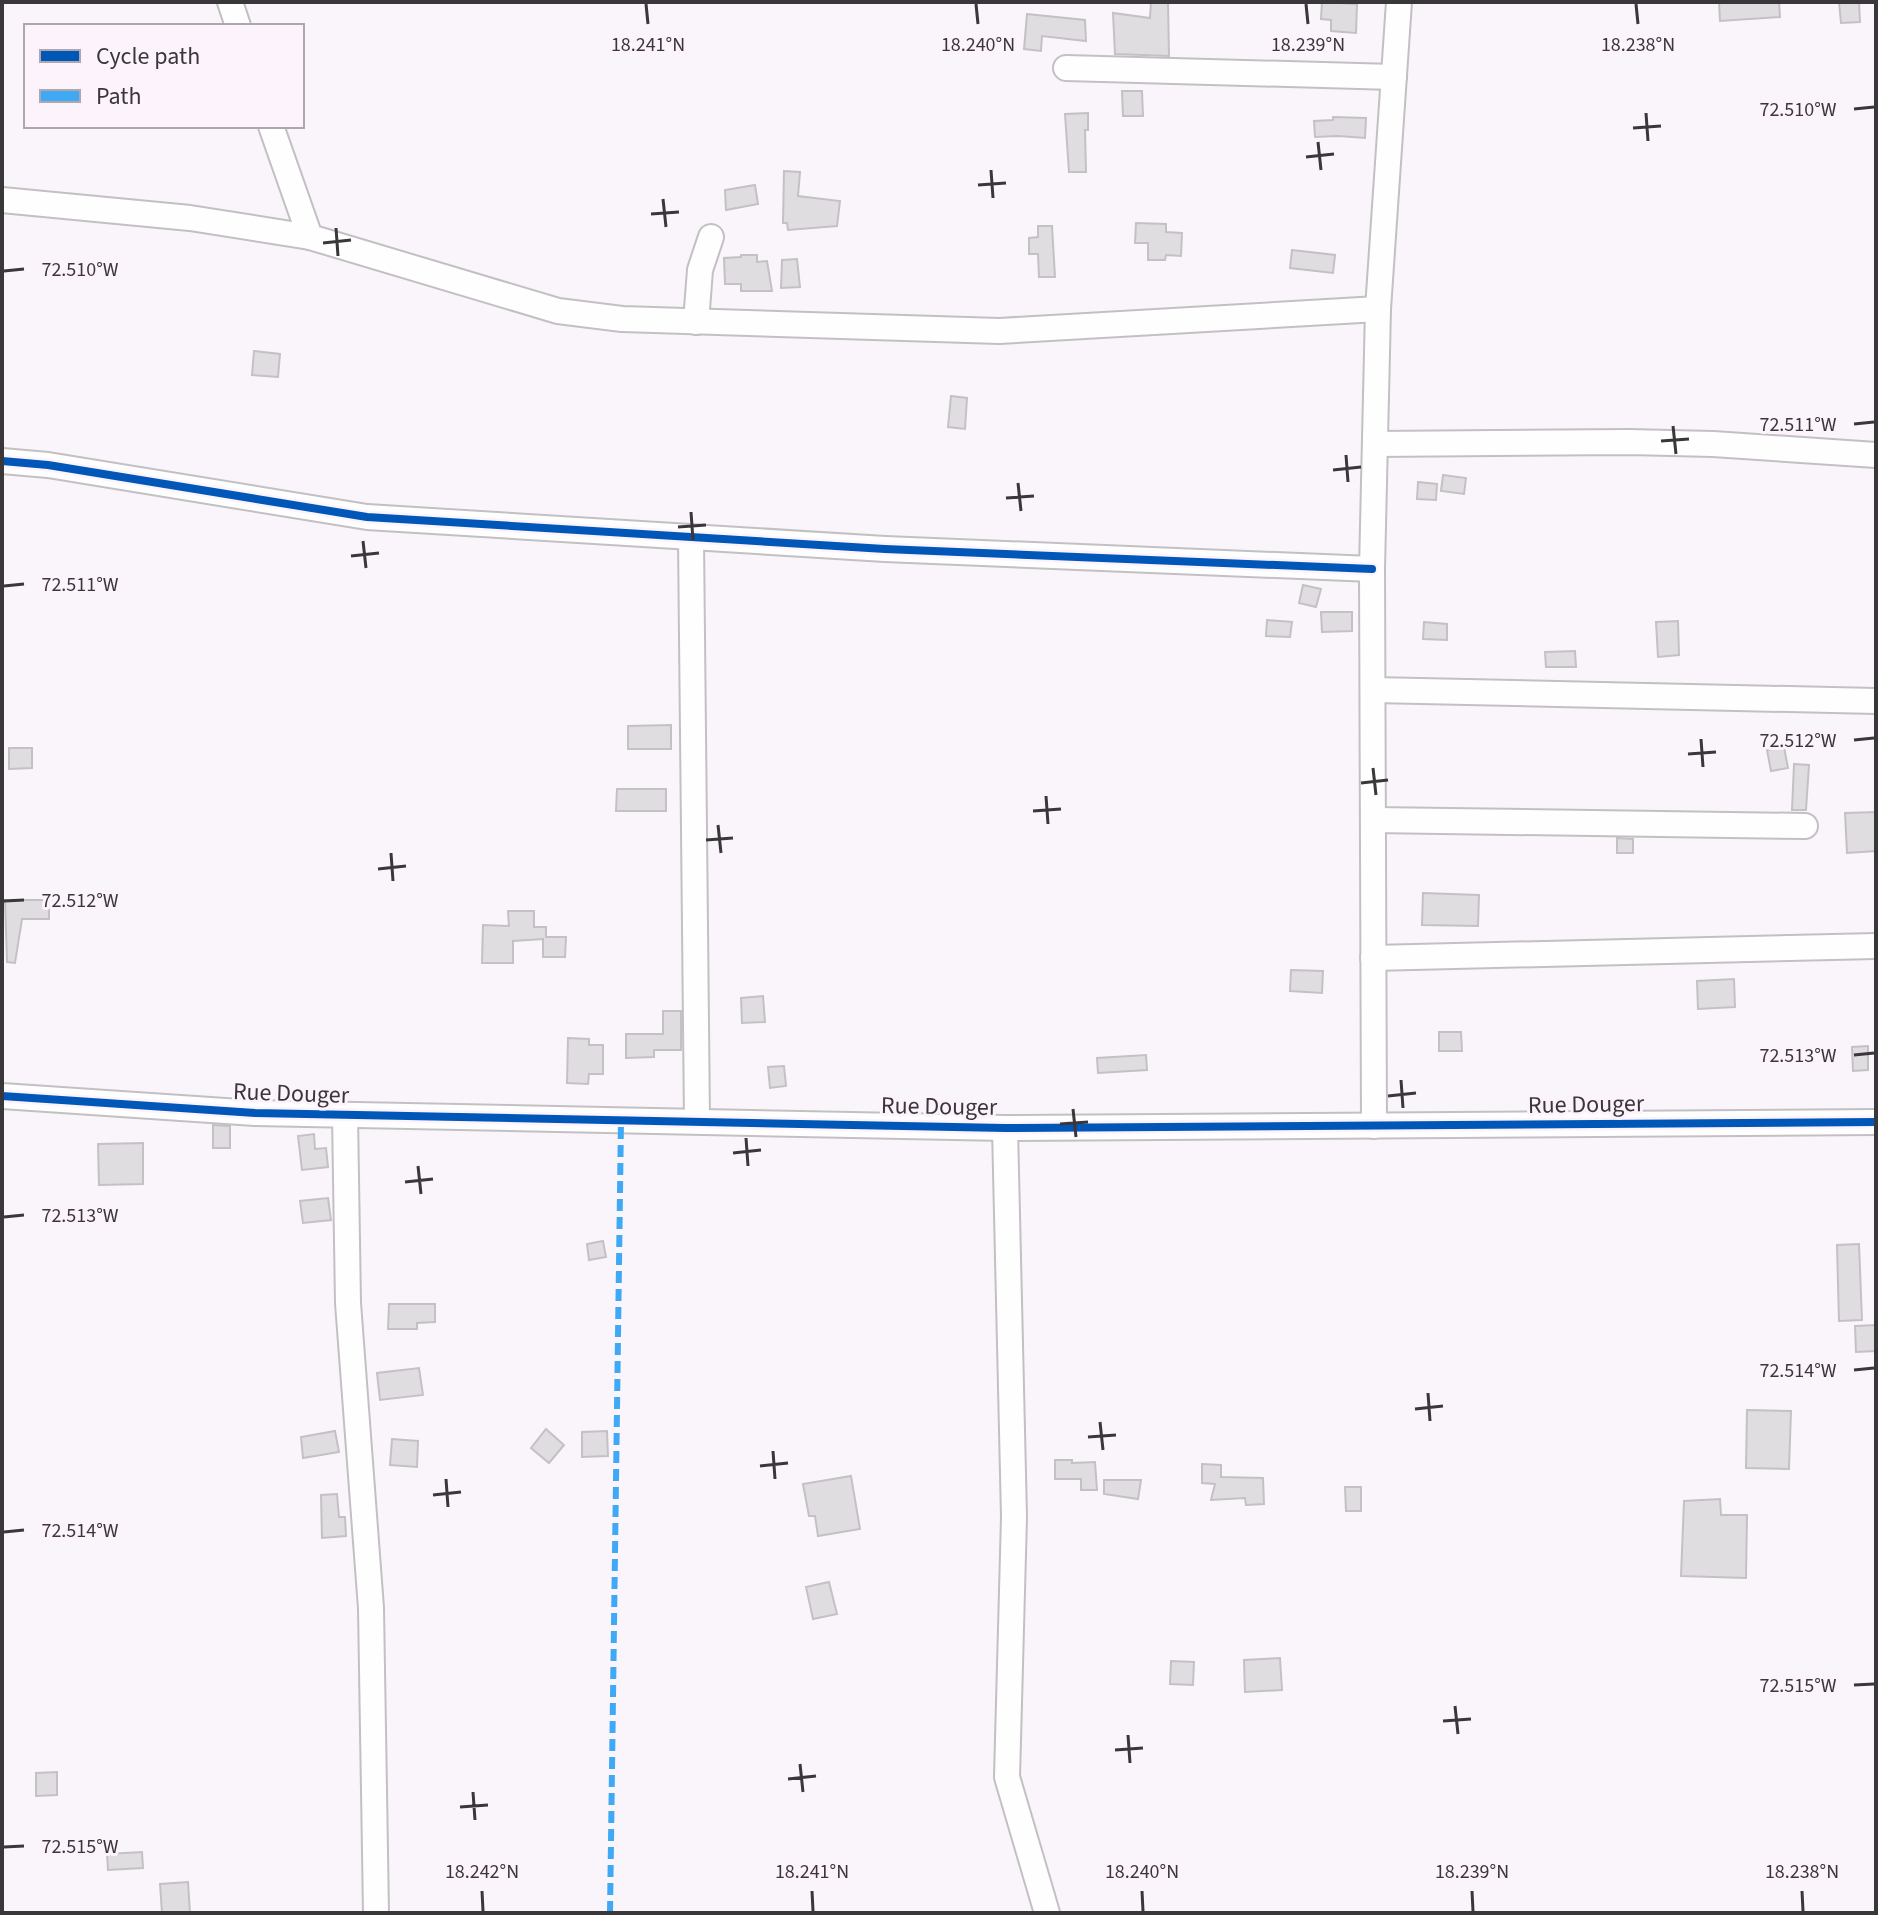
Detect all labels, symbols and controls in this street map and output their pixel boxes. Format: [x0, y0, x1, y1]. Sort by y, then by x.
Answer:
legend [24, 24, 304, 128]
text: 18.241°N [611, 31, 685, 59]
text: 18.240°N [941, 31, 1015, 59]
text: 18.239°N [1271, 31, 1345, 59]
text: 18.238°N [1601, 31, 1675, 59]
text: Cycle path [96, 39, 200, 74]
text: Path [96, 79, 142, 114]
text: 72.510°W [1759, 96, 1837, 124]
text: 72.510°W [41, 256, 119, 284]
text: 72.511°W [1759, 411, 1837, 439]
text: 72.511°W [41, 571, 119, 599]
text: 72.512°W [1759, 727, 1837, 755]
text: 72.512°W [41, 887, 119, 915]
text: 72.513°W [1759, 1042, 1837, 1070]
street label: Rue Douger [232, 1074, 350, 1113]
street label: Rue Douger [1528, 1086, 1645, 1123]
street label: Rue Douger [881, 1088, 998, 1125]
text: 72.513°W [41, 1202, 119, 1230]
text: 72.514°W [1759, 1357, 1837, 1385]
text: 72.514°W [41, 1517, 119, 1545]
text: 72.515°W [1759, 1672, 1837, 1700]
text: 72.515°W [41, 1833, 119, 1861]
text: 18.242°N [445, 1858, 519, 1886]
text: 18.241°N [775, 1858, 849, 1886]
text: 18.240°N [1105, 1858, 1179, 1886]
text: 18.239°N [1435, 1858, 1509, 1886]
text: 18.238°N [1765, 1858, 1839, 1886]

